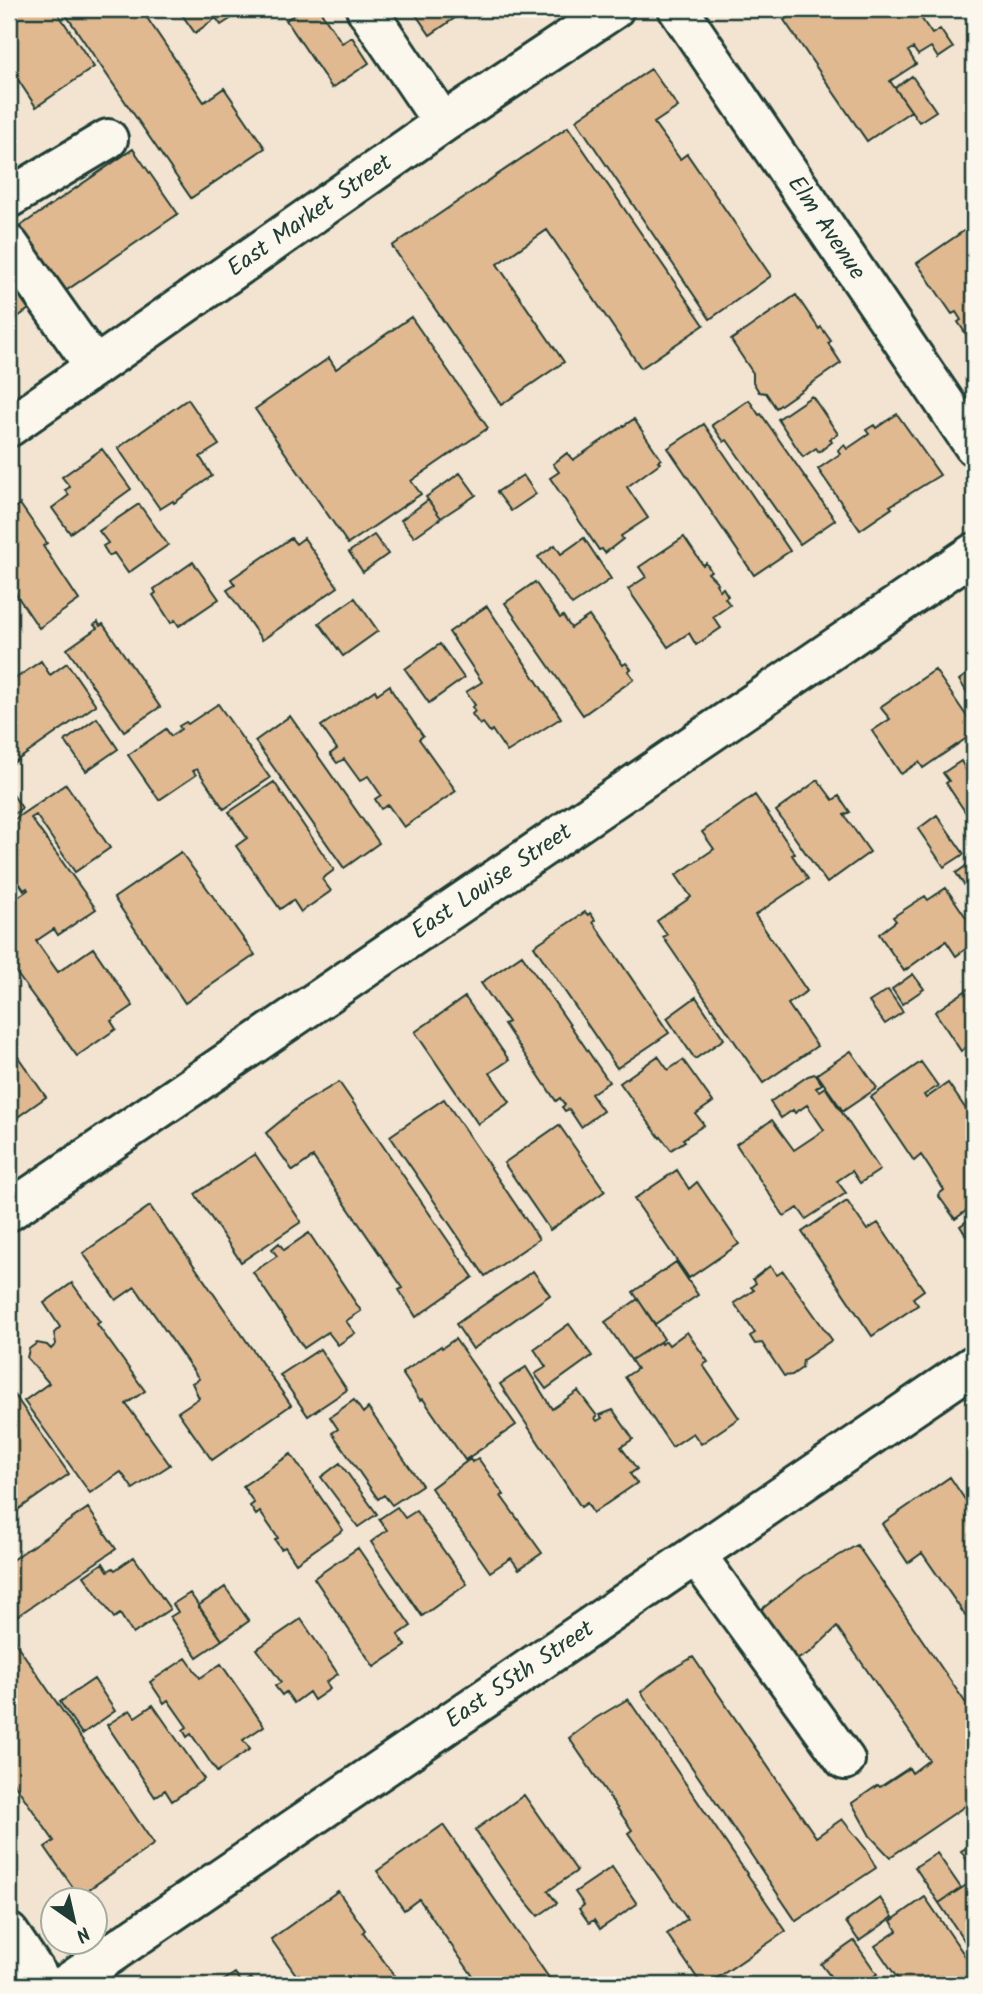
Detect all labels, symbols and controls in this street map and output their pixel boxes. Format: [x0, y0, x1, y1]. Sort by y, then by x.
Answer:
street label: East Market Street [219, 144, 401, 288]
street label: Elm Avenue [776, 168, 876, 289]
street label: East Louise Street [404, 813, 581, 951]
street label: East 55th Street [437, 1610, 603, 1739]
north arrow [38, 1885, 108, 1955]
text: N [69, 1918, 96, 1949]

